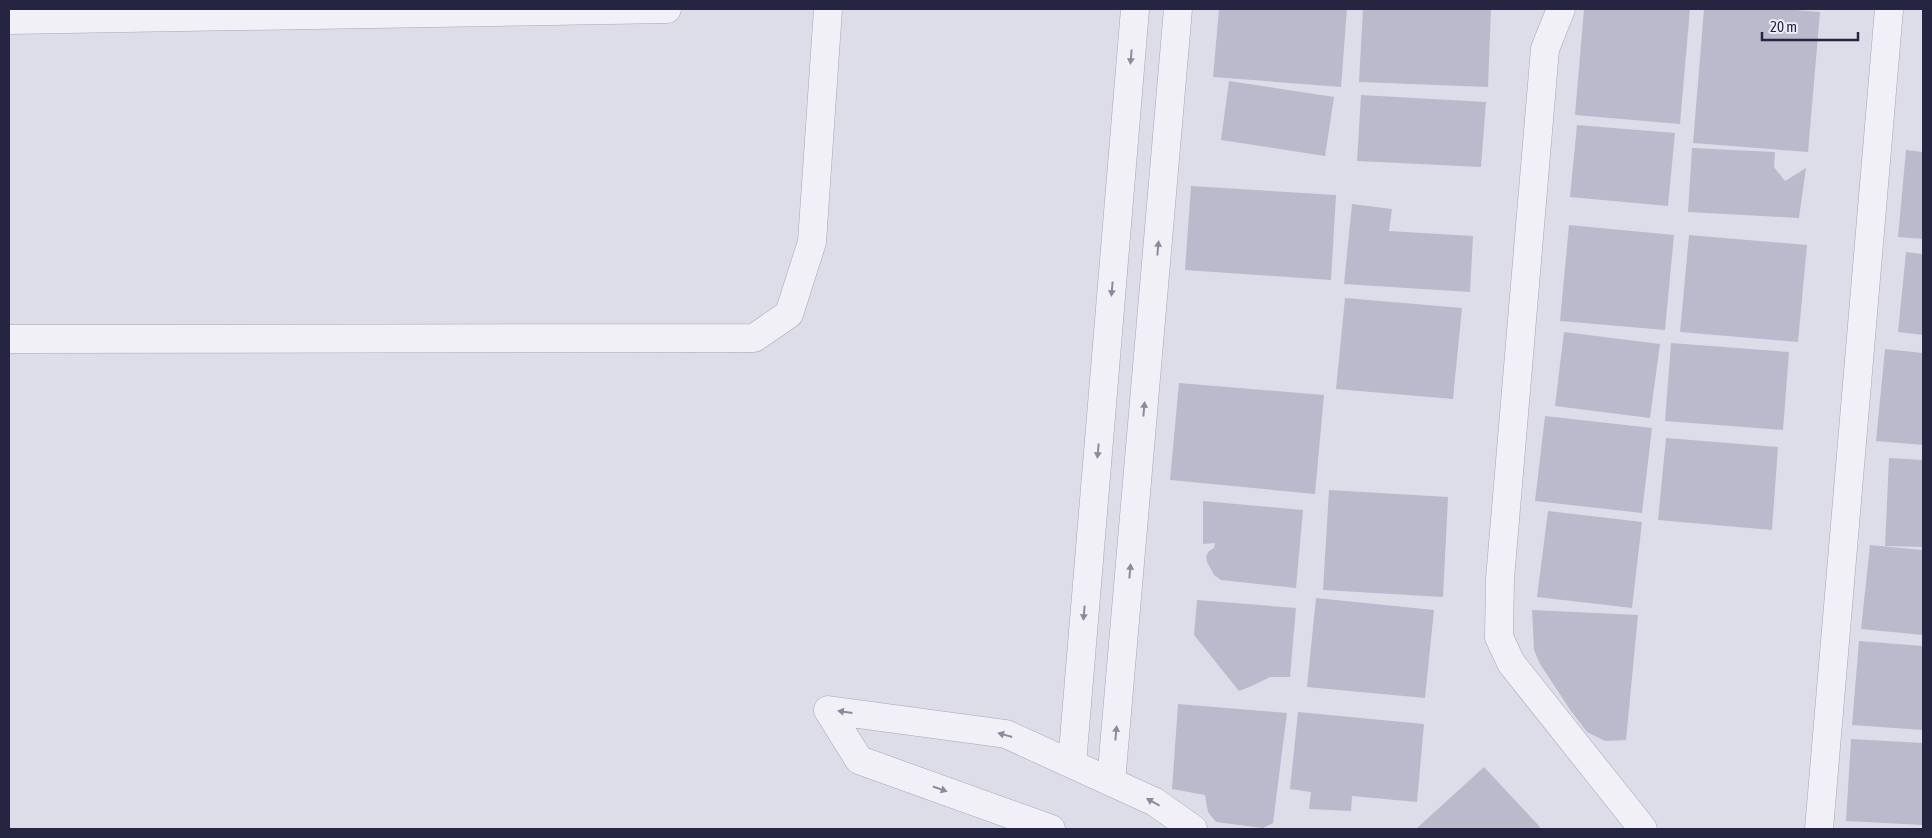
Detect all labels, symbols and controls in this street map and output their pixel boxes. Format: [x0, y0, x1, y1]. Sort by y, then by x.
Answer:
scale bar [1762, 10, 1858, 42]
text: 20 m [1770, 18, 1797, 35]
one-way arrow [1127, 50, 1135, 66]
one-way arrow [1154, 239, 1162, 255]
one-way arrow [1107, 281, 1115, 297]
one-way arrow [1140, 401, 1148, 417]
one-way arrow [1094, 443, 1102, 459]
one-way arrow [1126, 563, 1134, 579]
one-way arrow [1080, 605, 1088, 621]
one-way arrow [836, 708, 852, 716]
one-way arrow [1112, 725, 1120, 741]
one-way arrow [998, 730, 1013, 738]
one-way arrow [933, 786, 948, 793]
one-way arrow [1146, 798, 1161, 806]

